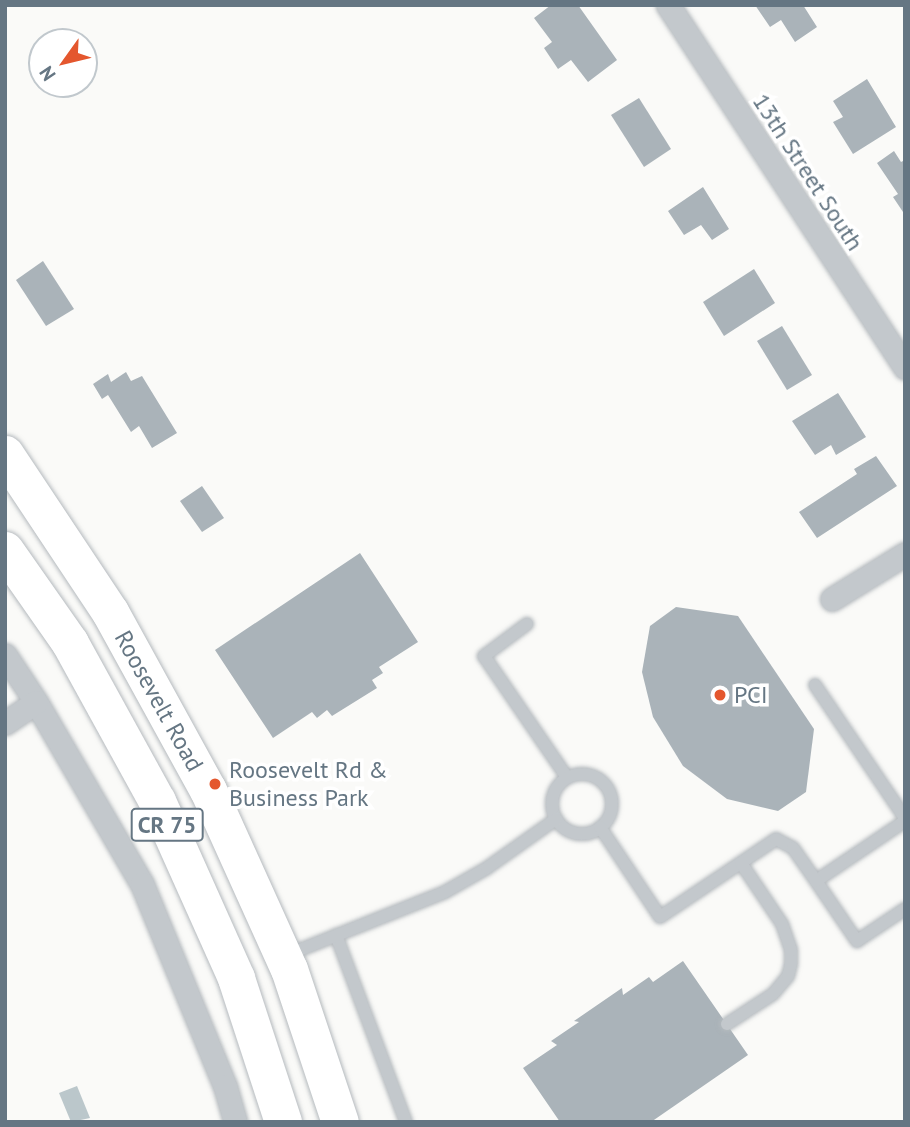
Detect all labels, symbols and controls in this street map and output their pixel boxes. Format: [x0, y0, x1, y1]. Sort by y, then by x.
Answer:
north arrow [28, 28, 98, 98]
text: N [34, 62, 61, 86]
street label: 13th Street South [747, 88, 869, 256]
street label: Roosevelt Road [108, 626, 210, 776]
place label: PCI [734, 681, 768, 709]
marker: PCI [712, 687, 728, 703]
place label: Roosevelt Rd & Business Park [229, 756, 388, 812]
marker: Roosevelt Rd & Business Park [207, 776, 223, 792]
road number: CR 75 [130, 806, 204, 845]

